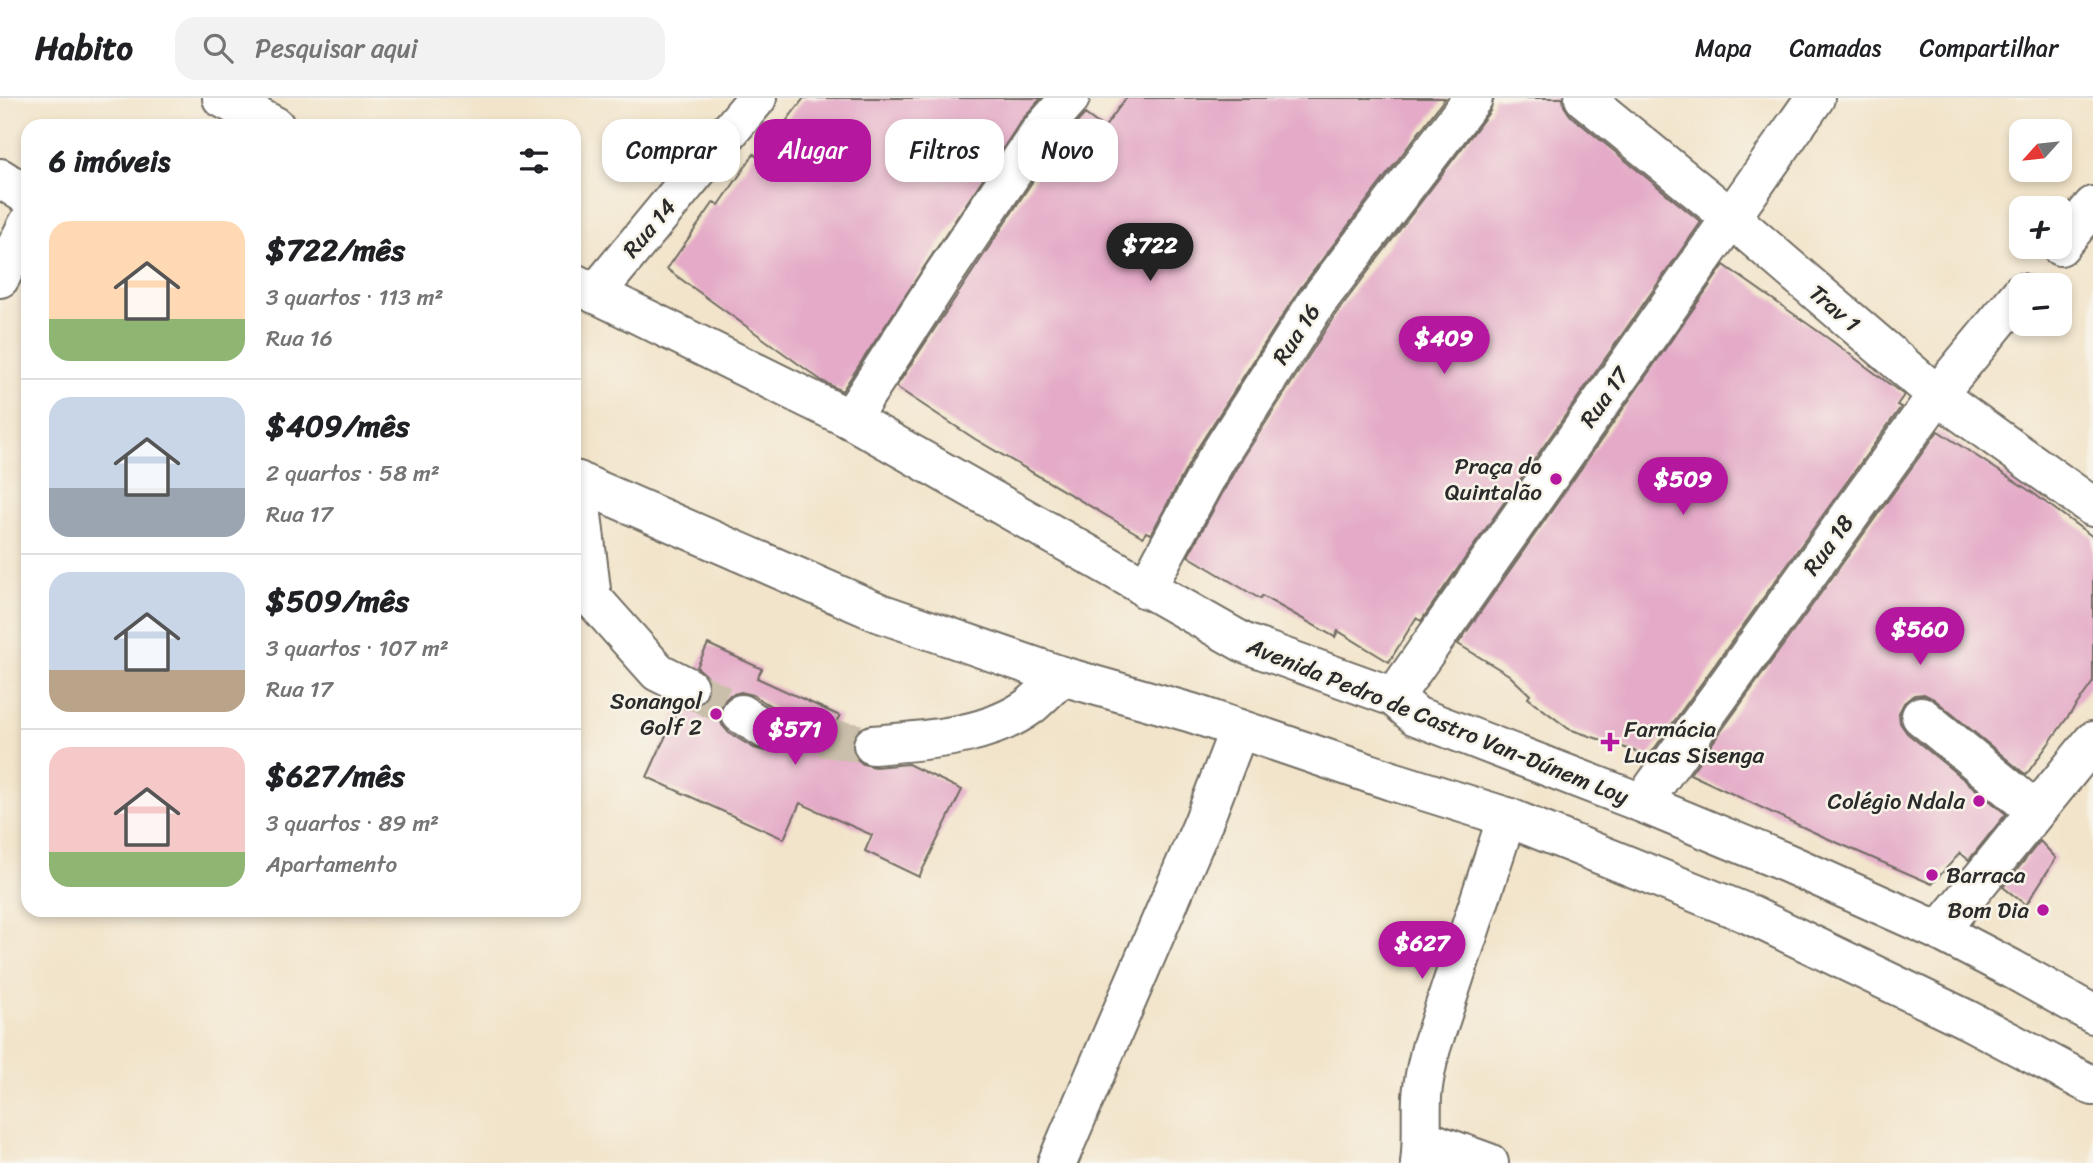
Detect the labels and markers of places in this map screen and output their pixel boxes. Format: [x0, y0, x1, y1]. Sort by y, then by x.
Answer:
pin: $722 [1109, 223, 1191, 283]
pin: $409 [1403, 316, 1485, 376]
place label: Praça do Quintalão [1445, 446, 1542, 513]
pin: $509 [1642, 458, 1724, 517]
marker: Praça do Quintalão [1548, 471, 1564, 487]
pin: $560 [1879, 608, 1961, 667]
place label: Sonangol Golf 2 [610, 681, 702, 748]
marker: Sonangol Golf 2 [708, 706, 724, 722]
pin: $571 [754, 708, 836, 767]
place label: Farmácia Lucas Sisenga [1624, 709, 1765, 776]
marker: Farmácia Lucas Sisenga [1602, 734, 1618, 750]
place label: Colégio Ndala [1828, 781, 1965, 822]
marker: Colégio Ndala [1971, 793, 1987, 809]
place label: Barraca [1946, 855, 2026, 896]
marker: Barraca [1924, 867, 1940, 883]
place label: Bom Dia [1948, 890, 2029, 931]
marker: Bom Dia [2035, 902, 2051, 918]
pin: $627 [1381, 922, 1463, 981]

